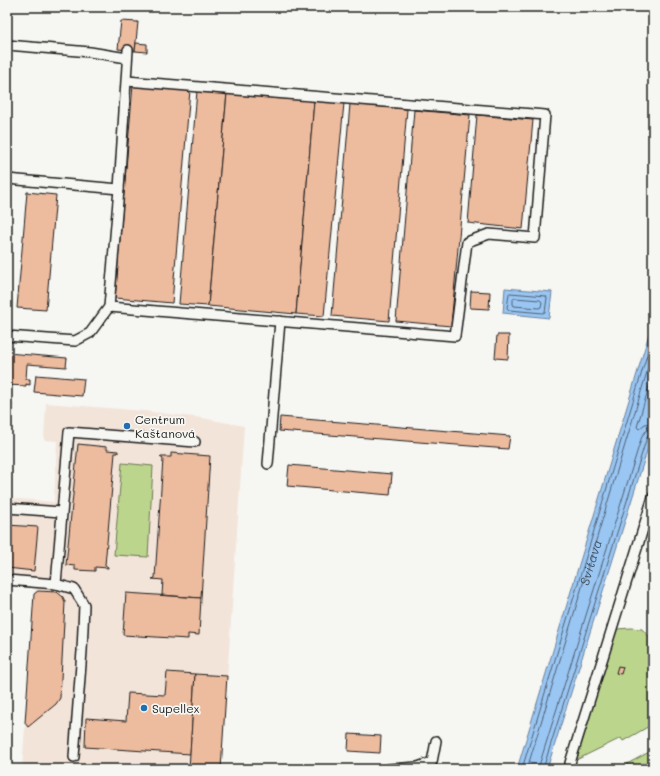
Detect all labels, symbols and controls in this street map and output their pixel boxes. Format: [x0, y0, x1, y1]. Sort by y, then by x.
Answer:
place label: Centrum Kaštanová [135, 411, 195, 441]
marker: Centrum Kaštanová [122, 421, 132, 431]
water label: Svitava [575, 537, 604, 587]
place label: Supellex [152, 700, 200, 716]
marker: Supellex [139, 703, 149, 713]

